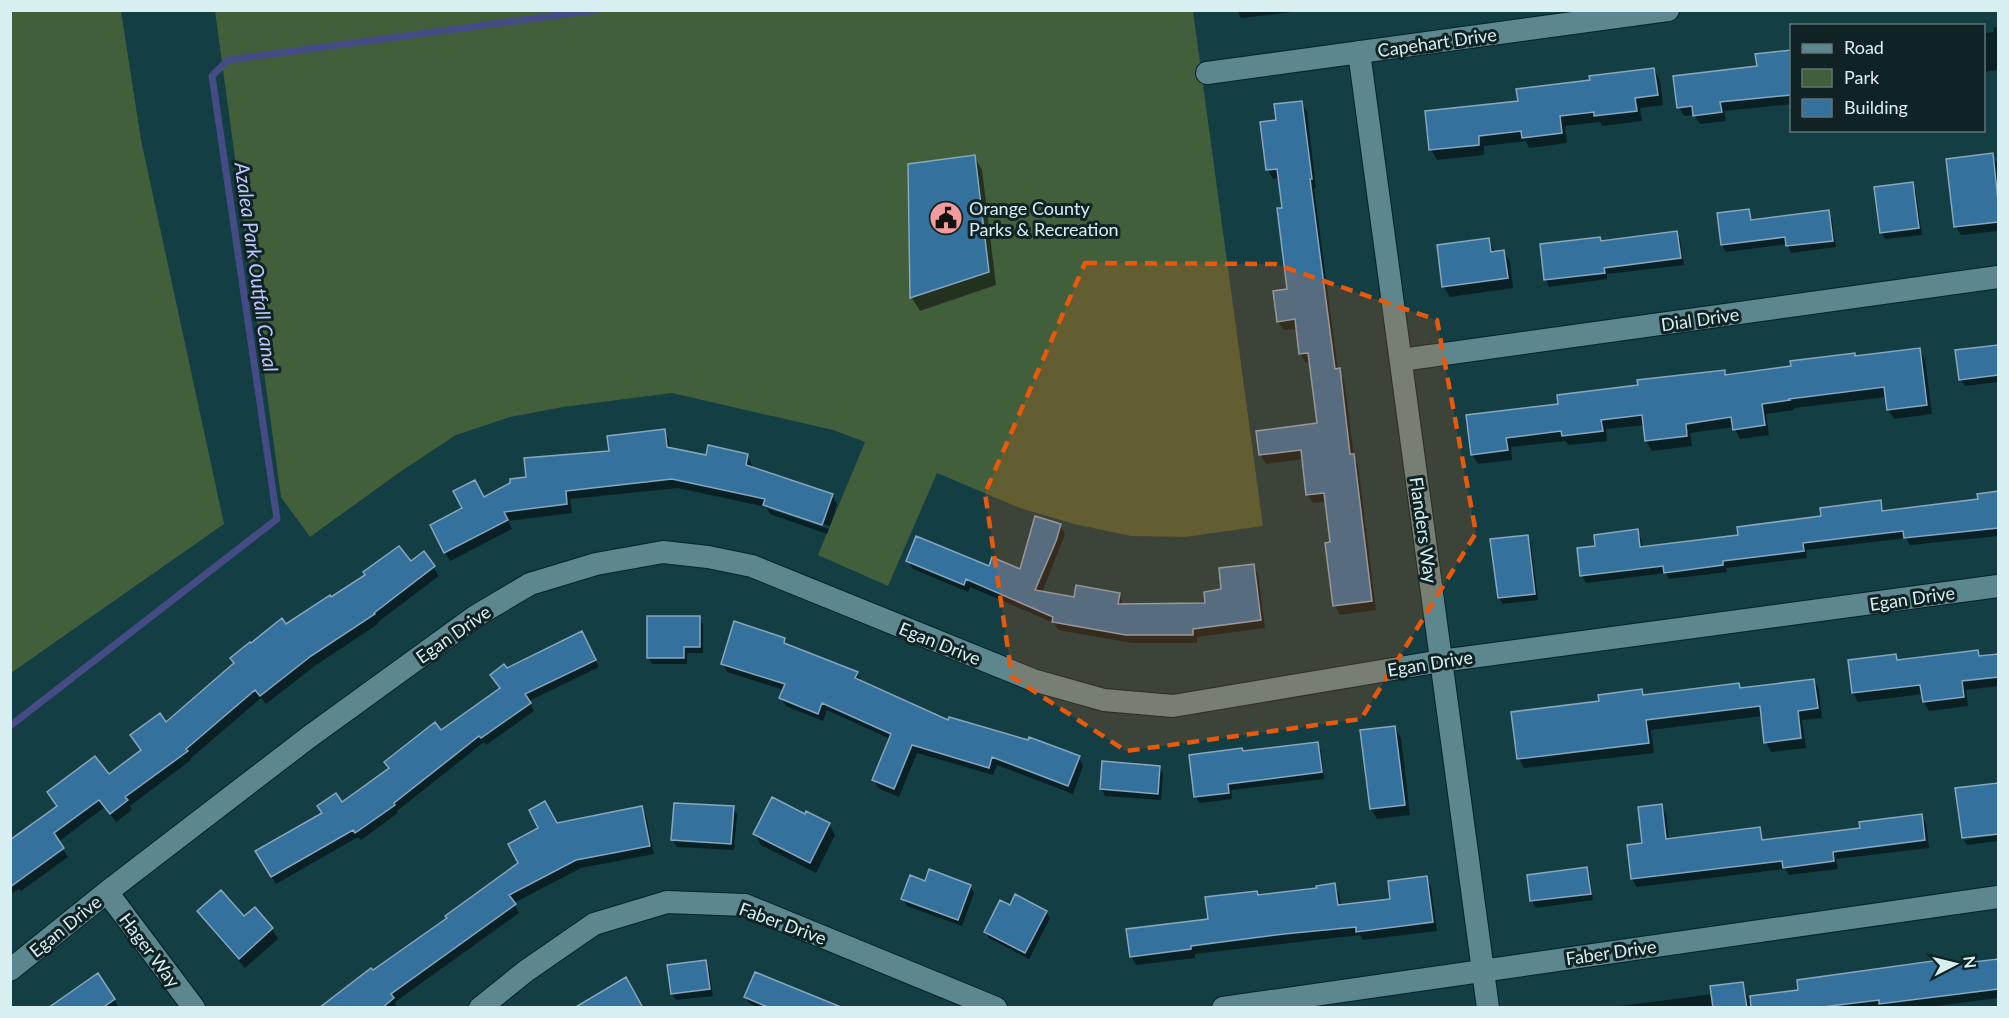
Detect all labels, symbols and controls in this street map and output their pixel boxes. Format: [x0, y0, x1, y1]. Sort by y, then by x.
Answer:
street label: Capehart Drive [1376, 23, 1498, 61]
legend [1790, 24, 1985, 132]
text: Road [1844, 36, 1884, 58]
text: Park [1844, 66, 1880, 88]
text: Building [1844, 96, 1908, 118]
water label: Azalea Park Outfall Canal [230, 160, 284, 374]
place label: Orange County Parks & Recreation [969, 197, 1119, 240]
public building icon: Orange County Parks & Recreation [928, 200, 964, 236]
street label: Dial Drive [1660, 303, 1740, 335]
street label: Flanders Way [1406, 475, 1442, 585]
street label: Egan Drive [1868, 581, 1956, 615]
street label: Egan Drive [411, 600, 495, 668]
street label: Egan Drive [896, 617, 984, 669]
street label: Egan Drive [1386, 645, 1474, 681]
street label: Egan Drive [25, 890, 105, 962]
street label: Faber Drive [736, 897, 830, 949]
street label: Hager Way [115, 909, 185, 992]
north arrow [1925, 934, 1985, 994]
street label: Faber Drive [1564, 935, 1658, 969]
text: N [1960, 955, 1981, 969]

